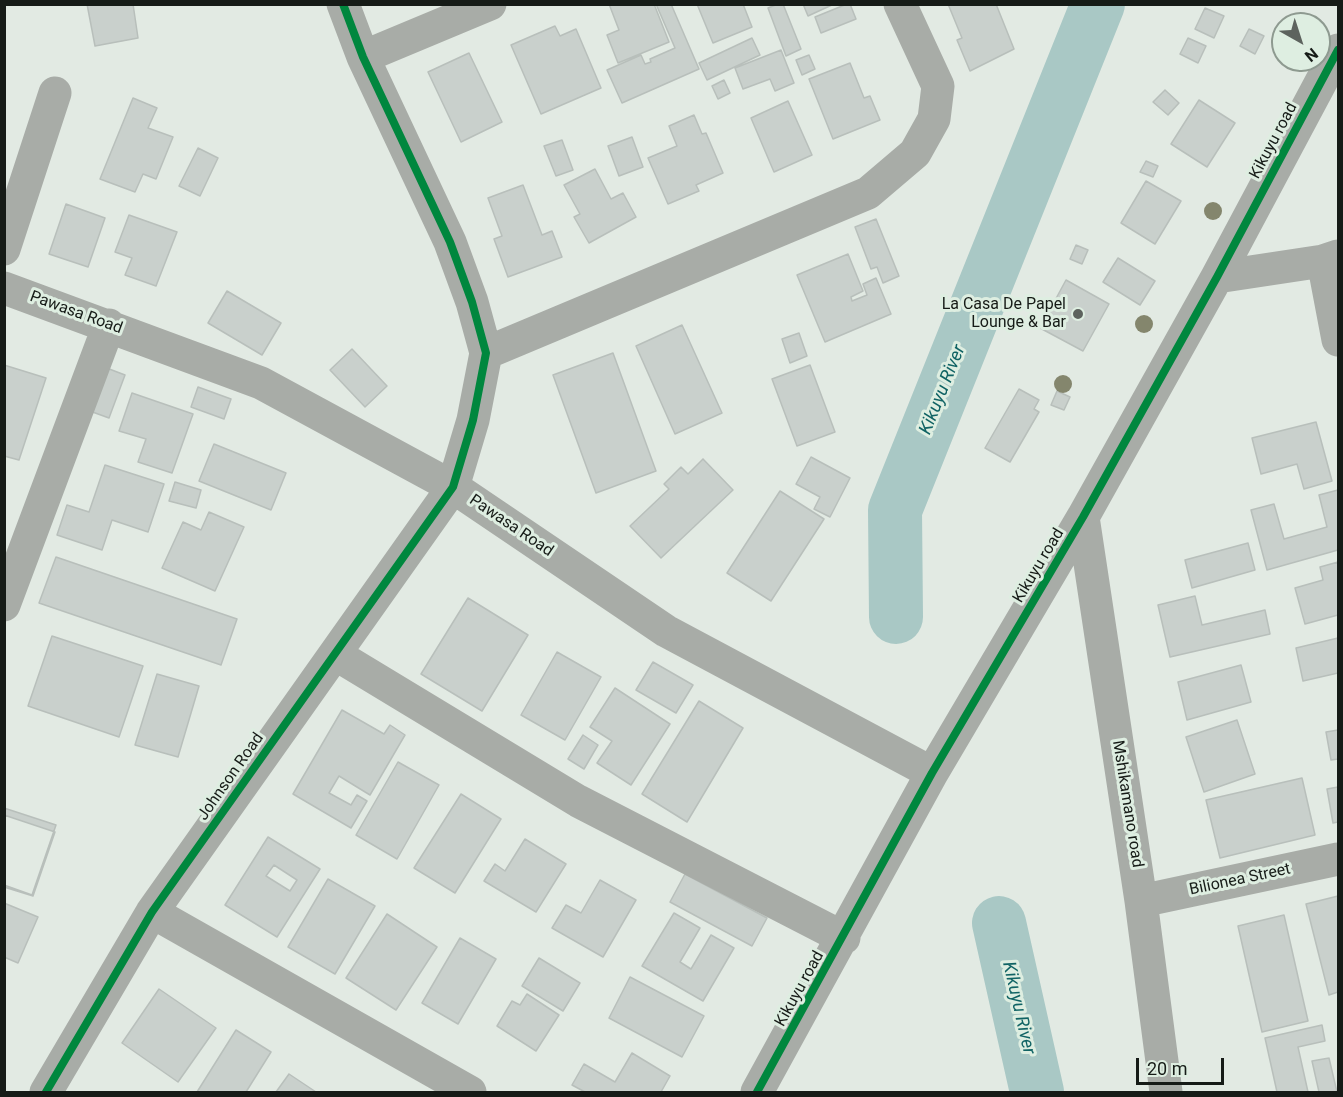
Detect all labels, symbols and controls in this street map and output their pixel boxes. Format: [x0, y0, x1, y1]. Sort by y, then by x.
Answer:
north arrow [1271, 12, 1331, 72]
text: N [1301, 44, 1322, 66]
street label: Kikuyu road [1246, 100, 1302, 182]
street label: Pawasa Road [27, 287, 125, 339]
place label: La Casa De Papel Lounge & Bar [942, 295, 1066, 333]
marker: La Casa De Papel Lounge & Bar [1071, 307, 1085, 321]
water label: Kikuyu River [915, 342, 971, 438]
street label: Pawasa Road [465, 491, 557, 561]
street label: Kikuyu road [1009, 525, 1069, 607]
street label: Johnson Road [194, 730, 268, 824]
street label: Mshikamano road [1107, 739, 1147, 869]
street label: Bilionea Street [1188, 860, 1292, 900]
street label: Kikuyu road [771, 948, 829, 1030]
water label: Kikuyu River [997, 960, 1039, 1056]
scale bar [1139, 1046, 1228, 1084]
text: 20 m [1147, 1058, 1187, 1079]

